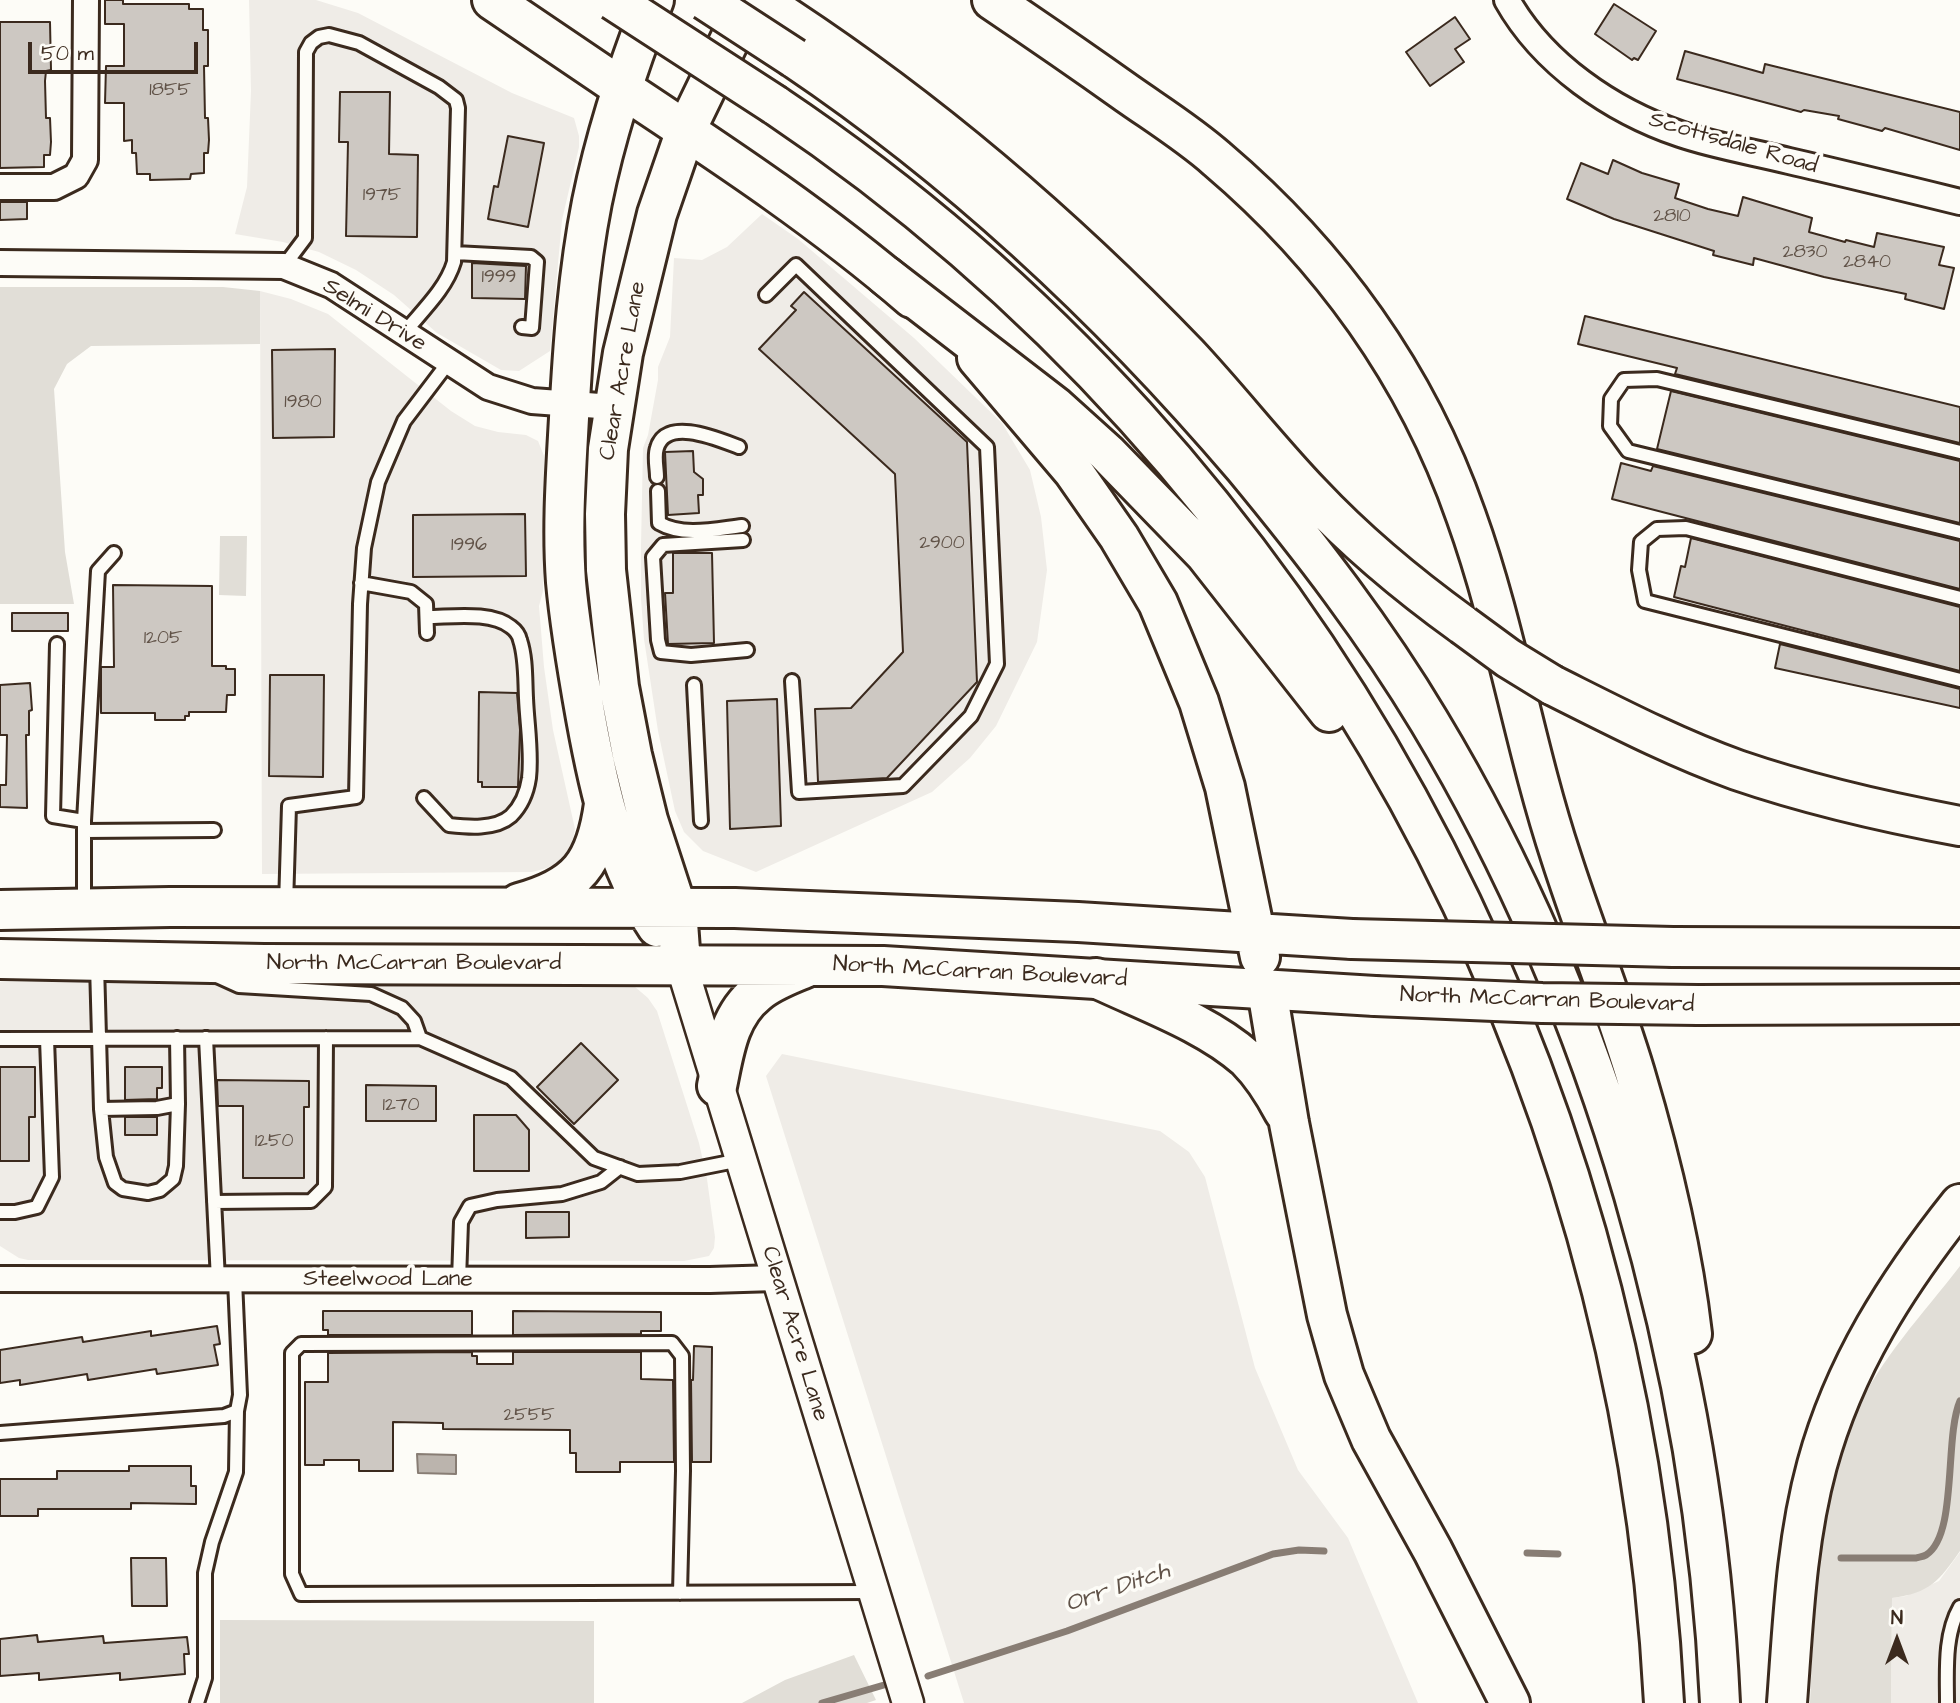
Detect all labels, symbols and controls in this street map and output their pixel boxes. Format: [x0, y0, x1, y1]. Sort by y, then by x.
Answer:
scale bar [32, 28, 201, 72]
text: 50 m [41, 39, 94, 68]
house number: 1855 [149, 80, 191, 102]
street label: Scottsdale Road [1646, 107, 1820, 181]
house number: 1975 [363, 185, 401, 207]
house number: 2810 [1653, 206, 1691, 228]
house number: 2830 [1783, 242, 1827, 264]
house number: 2840 [1843, 252, 1891, 274]
house number: 1999 [482, 267, 516, 289]
street label: Selmi Drive [317, 273, 431, 359]
street label: Clear Acre Lane [595, 279, 653, 463]
house number: 1980 [284, 392, 322, 414]
house number: 2900 [919, 533, 965, 555]
house number: 1996 [451, 535, 487, 557]
house number: 1205 [144, 628, 182, 650]
street label: North McCarran Boulevard [267, 950, 561, 978]
street label: North McCarran Boulevard [832, 952, 1128, 994]
street label: North McCarran Boulevard [1399, 982, 1695, 1020]
house number: 1270 [383, 1095, 419, 1117]
house number: 1250 [255, 1131, 293, 1153]
street label: Clear Acre Lane [754, 1243, 834, 1425]
street label: Steelwood Lane [303, 1266, 473, 1294]
house number: 2555 [503, 1405, 555, 1427]
water label: Orr Ditch [1062, 1558, 1174, 1620]
north arrow [1862, 1605, 1932, 1675]
text: N [1891, 1605, 1903, 1632]

